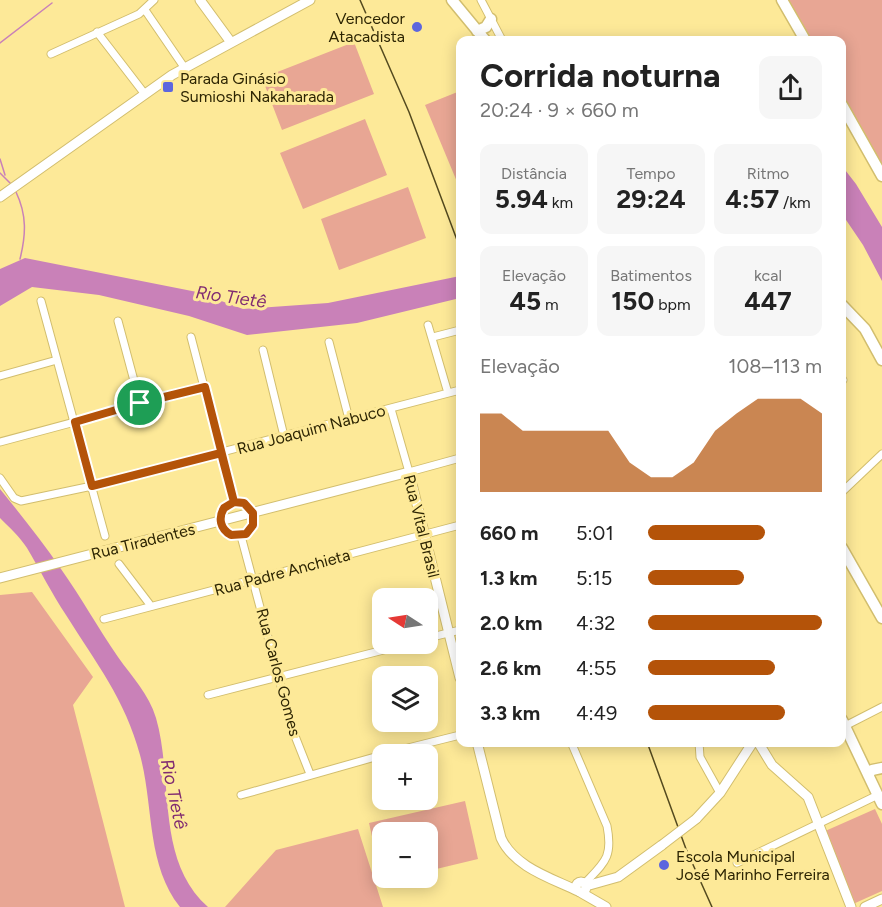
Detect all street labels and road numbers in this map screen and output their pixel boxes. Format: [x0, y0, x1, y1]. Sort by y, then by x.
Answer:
street label: Rua Joaquim Nabuco [235, 401, 387, 458]
street label: Rua Vital Brasil [400, 473, 443, 580]
street label: Rua Tiradentes [89, 519, 197, 564]
street label: Rua Padre Anchieta [212, 545, 352, 600]
street label: Rua Carlos Gomes [252, 606, 305, 738]

